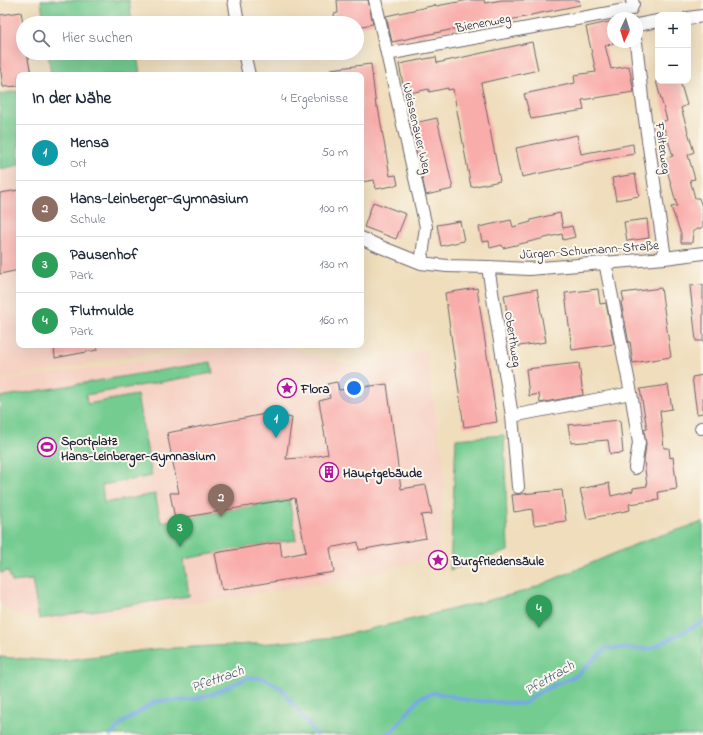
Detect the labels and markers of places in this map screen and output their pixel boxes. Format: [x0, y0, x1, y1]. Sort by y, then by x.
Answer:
place icon: Flora [276, 377, 298, 399]
place label: Flora [300, 380, 329, 399]
pin: 1 [263, 405, 289, 438]
place label: Sportplatz Hans-Leinberger-Gymnasium [61, 432, 216, 468]
sports icon: Sportplatz Hans-Leinberger-Gymnasium [36, 436, 58, 458]
building icon: Hauptgebäude [318, 461, 340, 483]
place label: Hauptgebäude [343, 464, 423, 485]
pin: 2 [208, 484, 234, 517]
pin: 3 [167, 514, 193, 547]
place icon: Burgfriedensäule [427, 549, 449, 571]
place label: Burgfriedensäule [451, 552, 545, 573]
pin: 4 [526, 595, 552, 628]

